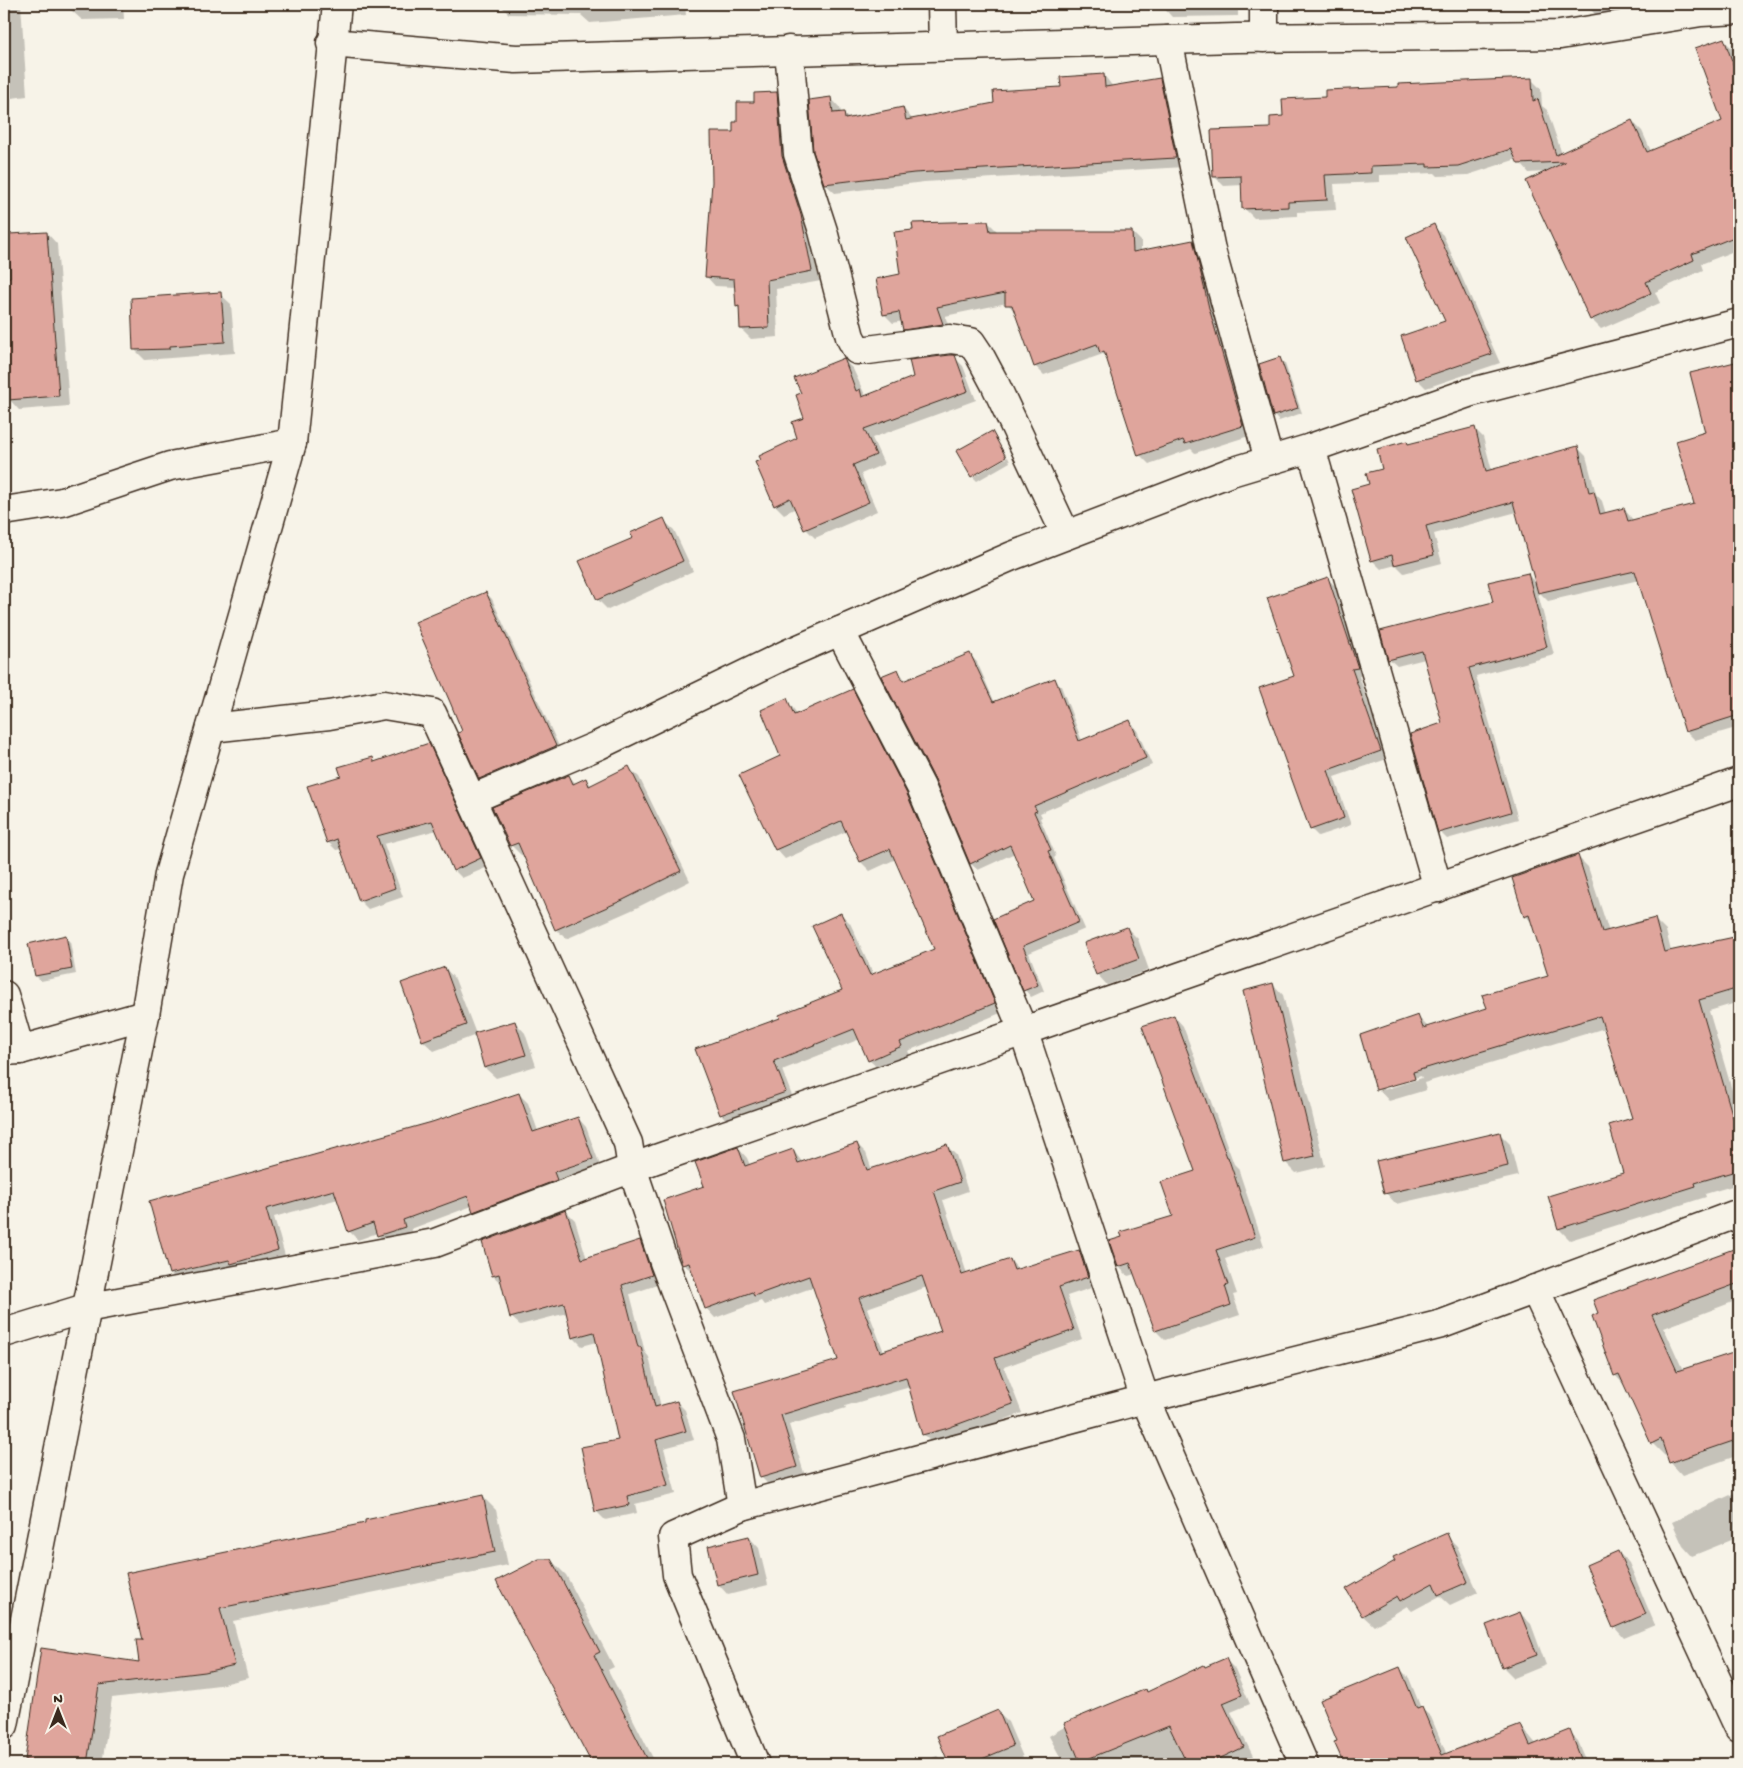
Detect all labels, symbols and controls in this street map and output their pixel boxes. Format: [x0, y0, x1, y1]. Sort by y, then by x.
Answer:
north arrow [32, 1686, 82, 1736]
text: N [53, 1691, 63, 1708]

